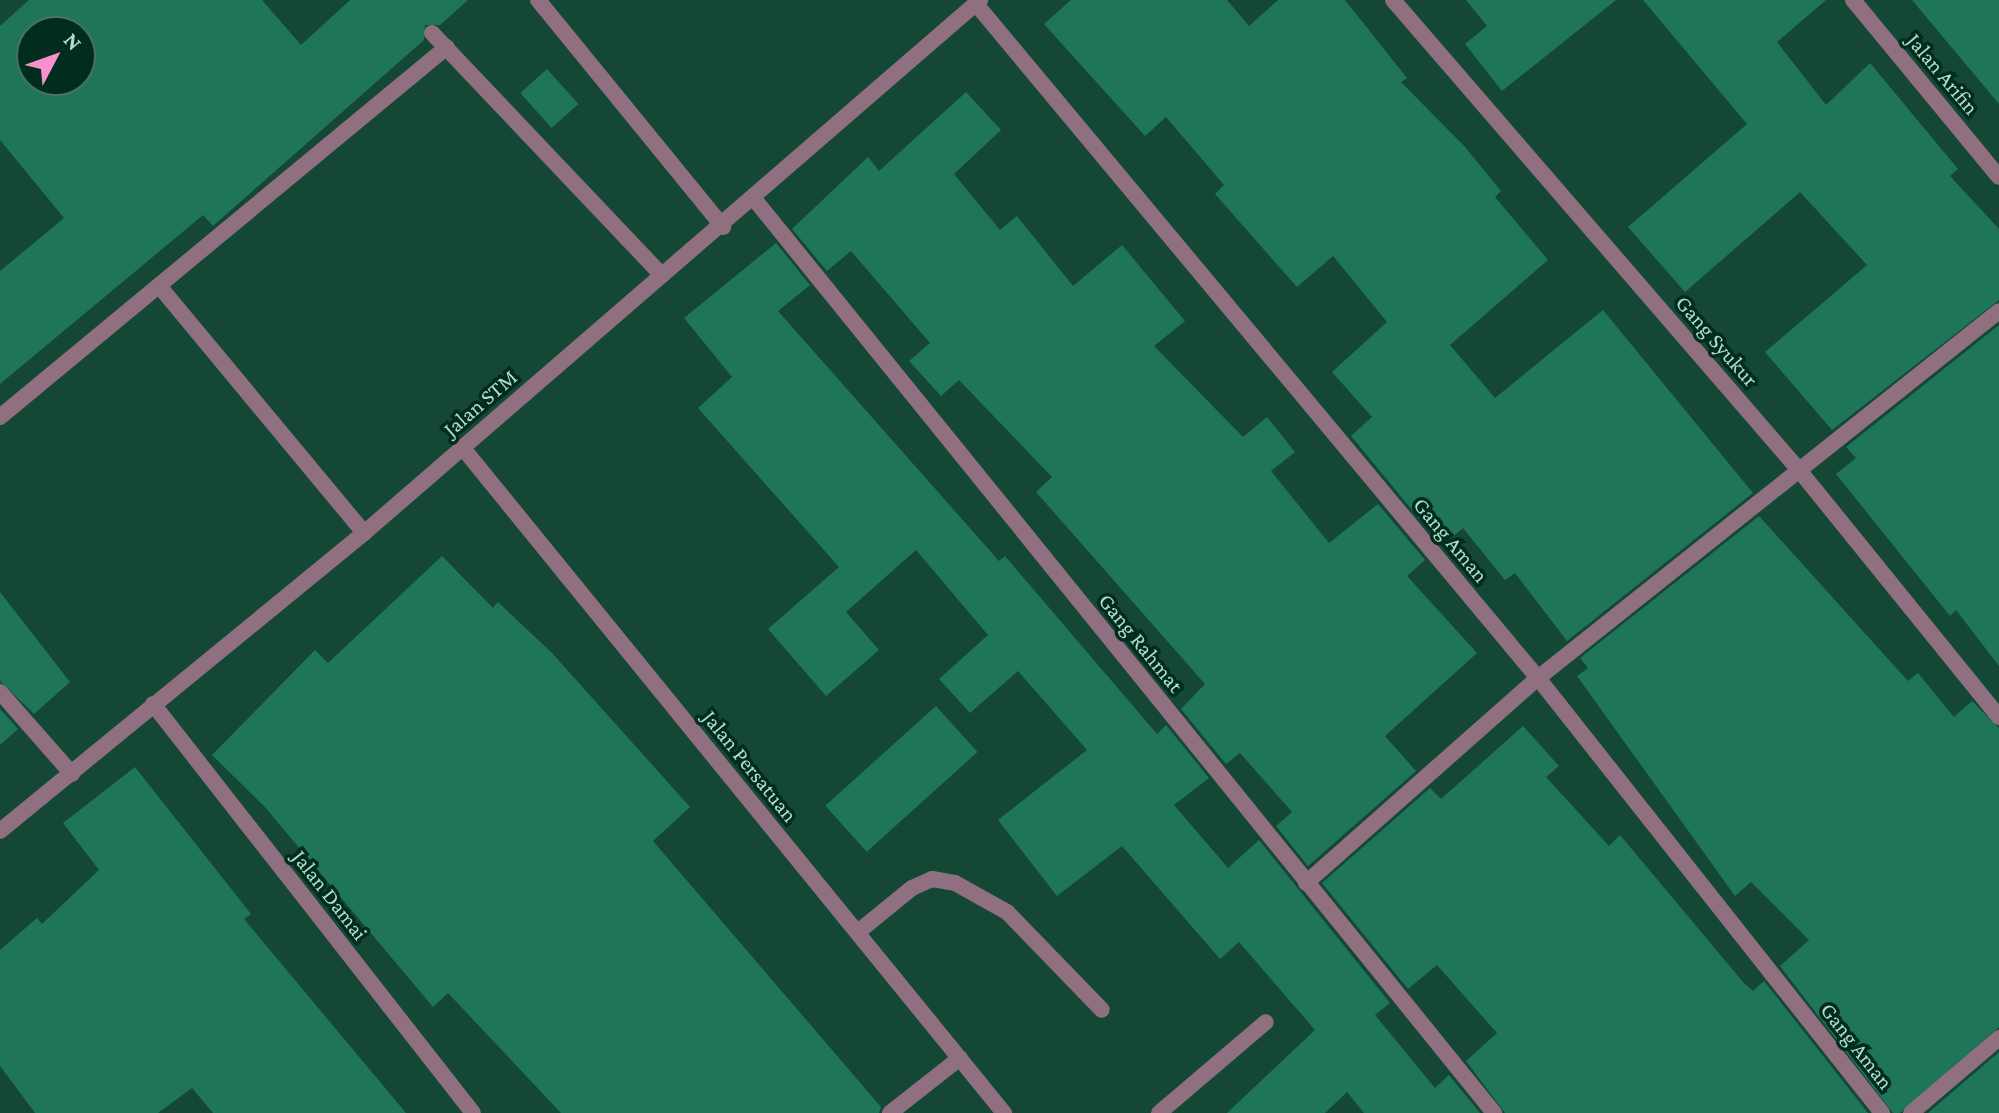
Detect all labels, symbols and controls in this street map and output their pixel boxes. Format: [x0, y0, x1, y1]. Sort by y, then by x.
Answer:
north arrow [16, 16, 96, 96]
text: N [59, 27, 87, 55]
street label: Jalan Arifin [1901, 28, 1985, 120]
street label: Gang Syukur [1670, 290, 1764, 392]
street label: Jalan STM [438, 364, 522, 442]
street label: Gang Aman [1408, 492, 1494, 588]
street label: Gang Rahmat [1093, 588, 1189, 698]
street label: Jalan Persatuan [697, 705, 803, 827]
street label: Jalan Damai [287, 845, 373, 945]
street label: Gang Aman [1815, 997, 1899, 1095]

